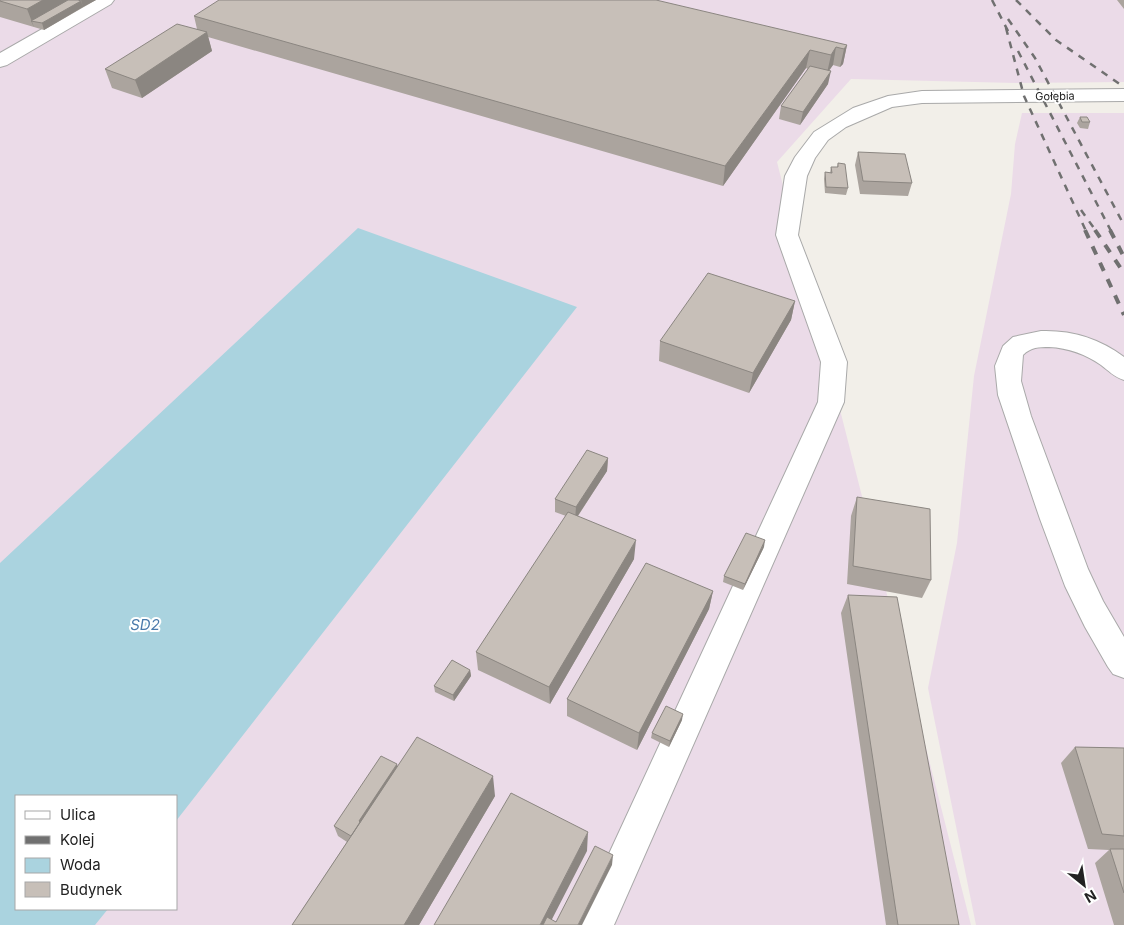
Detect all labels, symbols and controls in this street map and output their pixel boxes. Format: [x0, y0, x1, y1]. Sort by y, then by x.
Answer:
street label: Gołębia [1035, 89, 1075, 103]
water label: SD2 [130, 615, 160, 634]
legend [15, 795, 178, 910]
text: Ulica [60, 805, 96, 824]
text: Kolej [60, 830, 95, 849]
text: Woda [60, 855, 101, 874]
north arrow [1059, 860, 1109, 910]
text: Budynek [60, 880, 123, 899]
text: N [1082, 887, 1100, 907]

